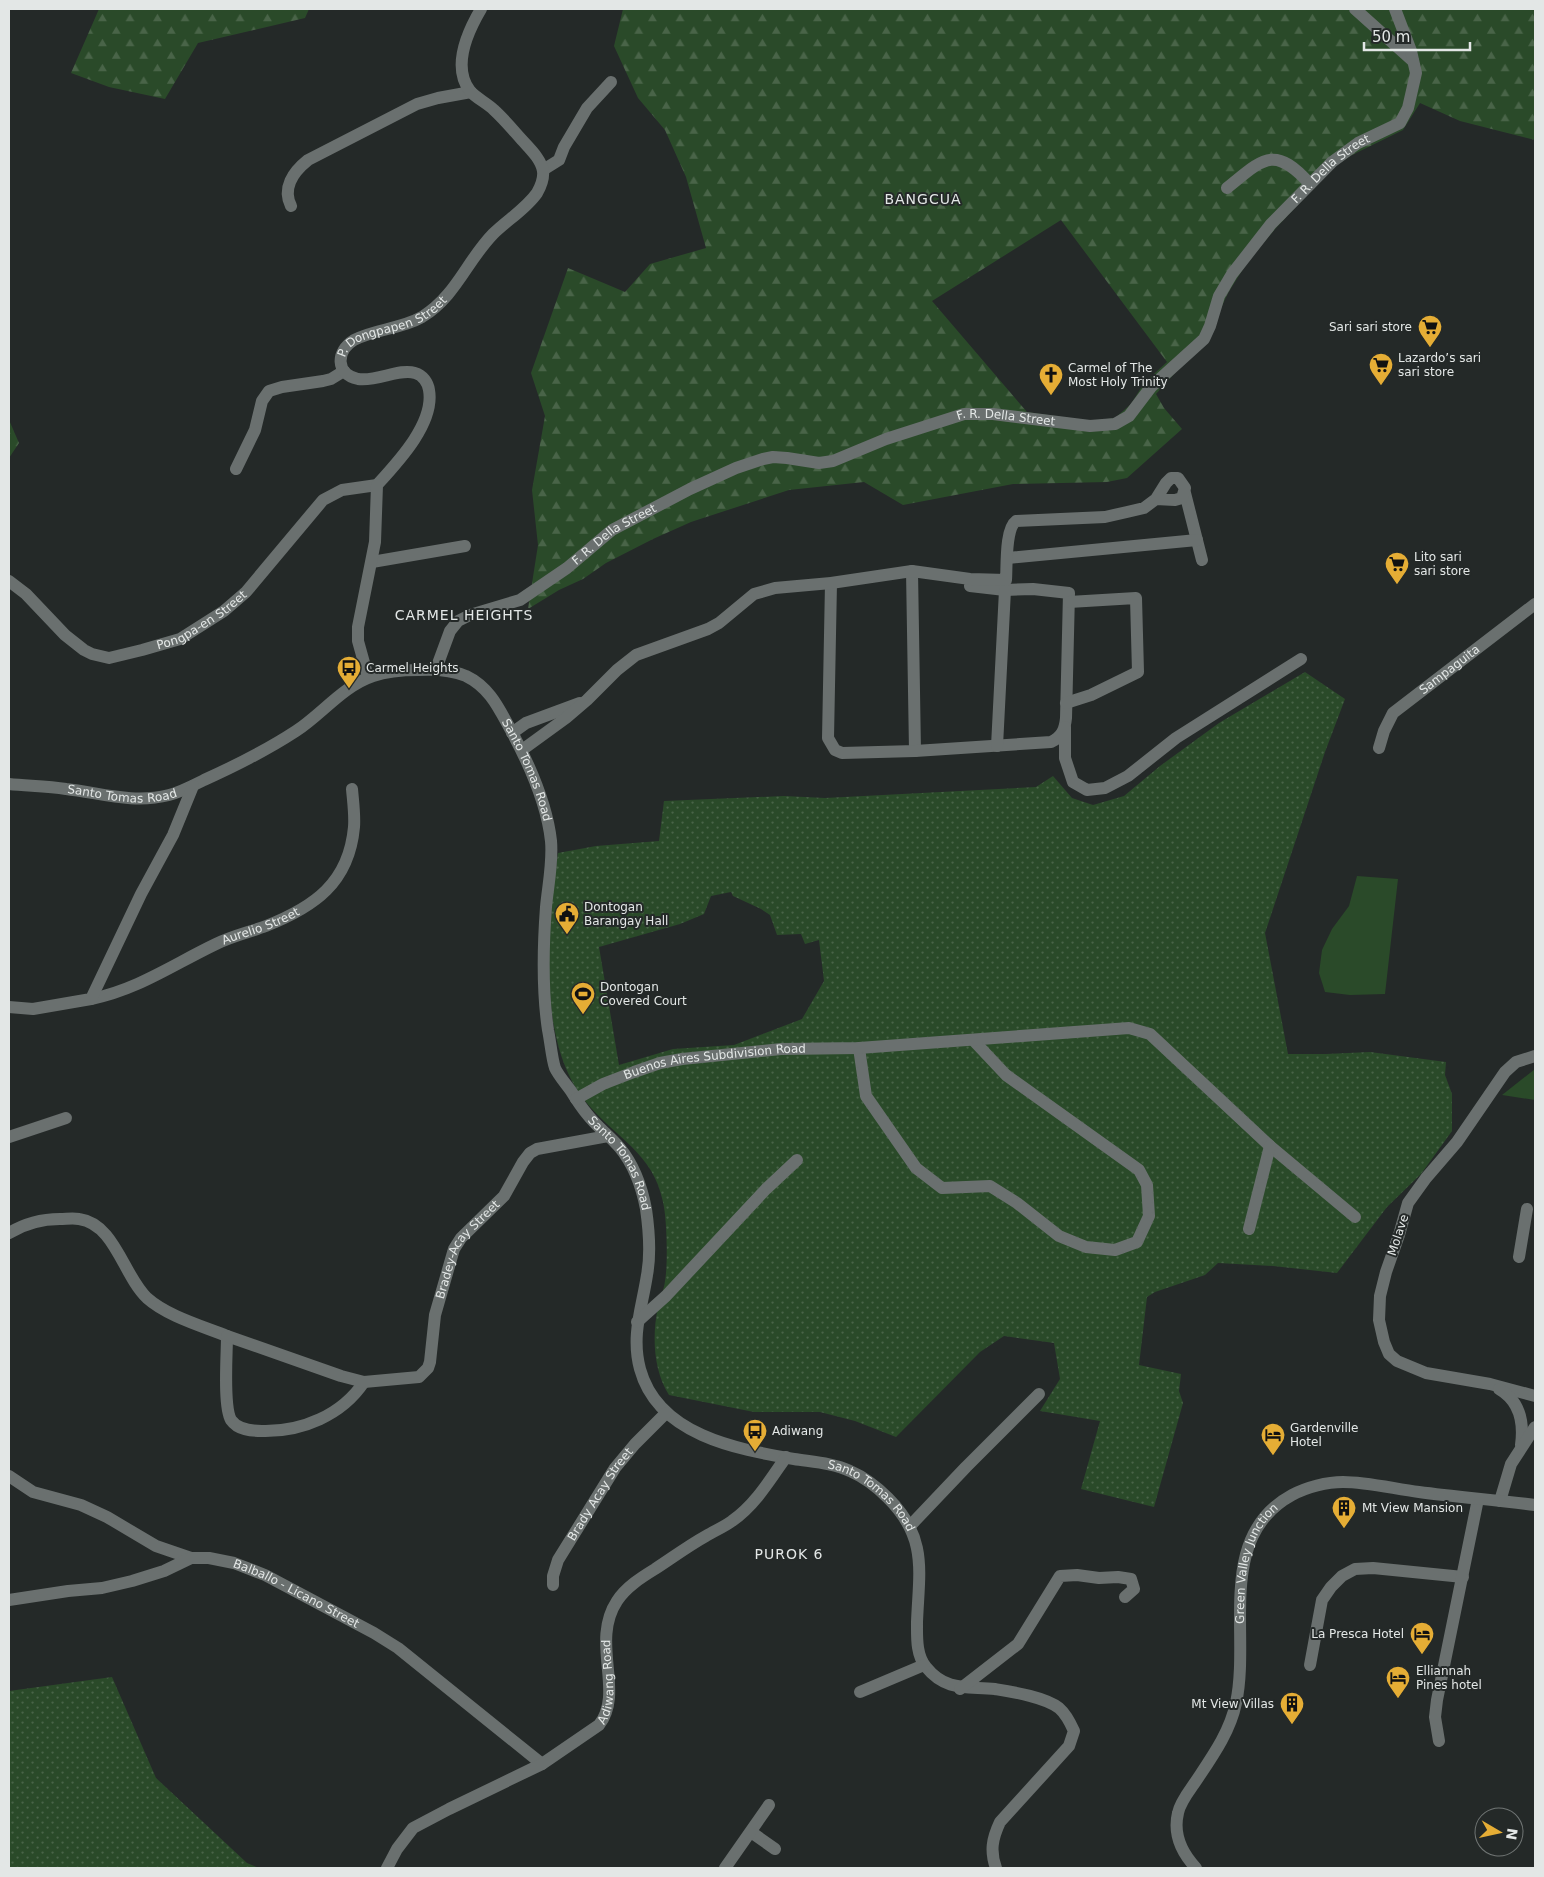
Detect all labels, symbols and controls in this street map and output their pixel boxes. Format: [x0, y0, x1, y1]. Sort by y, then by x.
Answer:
scale bar [1364, 20, 1470, 52]
text: 50 m [1372, 28, 1410, 46]
street label: F. R. Della Street [1288, 131, 1372, 206]
district label: BANGCUA [884, 191, 962, 207]
street label: P. Dongpapen Street [334, 293, 450, 359]
supermarket icon: Sari sari store [1417, 314, 1443, 348]
place label: Sari sari store [1329, 320, 1412, 334]
place label: Lazardo’s sari sari store [1398, 351, 1481, 379]
supermarket icon: Lazardo’s sari sari store [1368, 352, 1394, 386]
place label: Carmel of The Most Holy Trinity [1068, 361, 1168, 389]
church icon: Carmel of The Most Holy Trinity [1038, 362, 1064, 396]
street label: F. R. Della Street [955, 407, 1056, 429]
street label: F. R. Della Street [569, 501, 659, 568]
place label: Lito sari sari store [1414, 550, 1470, 578]
supermarket icon: Lito sari sari store [1384, 551, 1410, 585]
street label: Pongpa-en Street [155, 587, 250, 652]
district label: CARMEL HEIGHTS [395, 607, 533, 623]
street label: Sampaguita [1416, 642, 1482, 697]
bus stop icon: Carmel Heights [336, 655, 362, 689]
place label: Carmel Heights [366, 661, 459, 675]
street label: Santo Tomas Road [499, 716, 555, 823]
street label: Santo Tomas Road [67, 782, 179, 805]
place label: Dontogan Barangay Hall [584, 900, 668, 928]
public building icon: Dontogan Barangay Hall [554, 901, 580, 935]
street label: Aurelio Street [220, 905, 302, 948]
place label: Dontogan Covered Court [600, 980, 687, 1008]
sports icon: Dontogan Covered Court [570, 981, 596, 1015]
street label: Buenos Aires Subdivision Road [622, 1042, 806, 1082]
street label: Santo Tomas Road [585, 1113, 653, 1212]
street label: Bradey-Acay Street [433, 1197, 503, 1301]
street label: Molave [1385, 1212, 1411, 1258]
bus stop icon: Adiwang [742, 1418, 768, 1452]
place label: Gardenville Hotel [1290, 1421, 1358, 1449]
hotel icon: Gardenville Hotel [1260, 1422, 1286, 1456]
place label: Adiwang [772, 1424, 823, 1438]
street label: Brady Acay Street [565, 1445, 636, 1543]
street label: Santo Tomas Road [826, 1457, 918, 1534]
building icon: Mt View Mansion [1331, 1495, 1357, 1529]
street label: Green Valley Junction [1233, 1500, 1281, 1624]
place label: Mt View Mansion [1362, 1501, 1463, 1515]
district label: PUROK 6 [755, 1546, 823, 1562]
street label: Balballo - Licano Street [231, 1556, 362, 1631]
hotel icon: La Presca Hotel [1409, 1621, 1435, 1655]
place label: La Presca Hotel [1311, 1627, 1404, 1641]
street label: Adiwang Road [595, 1639, 616, 1727]
place label: Elliannah Pines hotel [1416, 1664, 1482, 1692]
hotel icon: Elliannah Pines hotel [1385, 1665, 1411, 1699]
building icon: Mt View Villas [1279, 1691, 1305, 1725]
place label: Mt View Villas [1191, 1697, 1274, 1711]
north arrow [1474, 1807, 1524, 1857]
text: N [1503, 1827, 1521, 1841]

